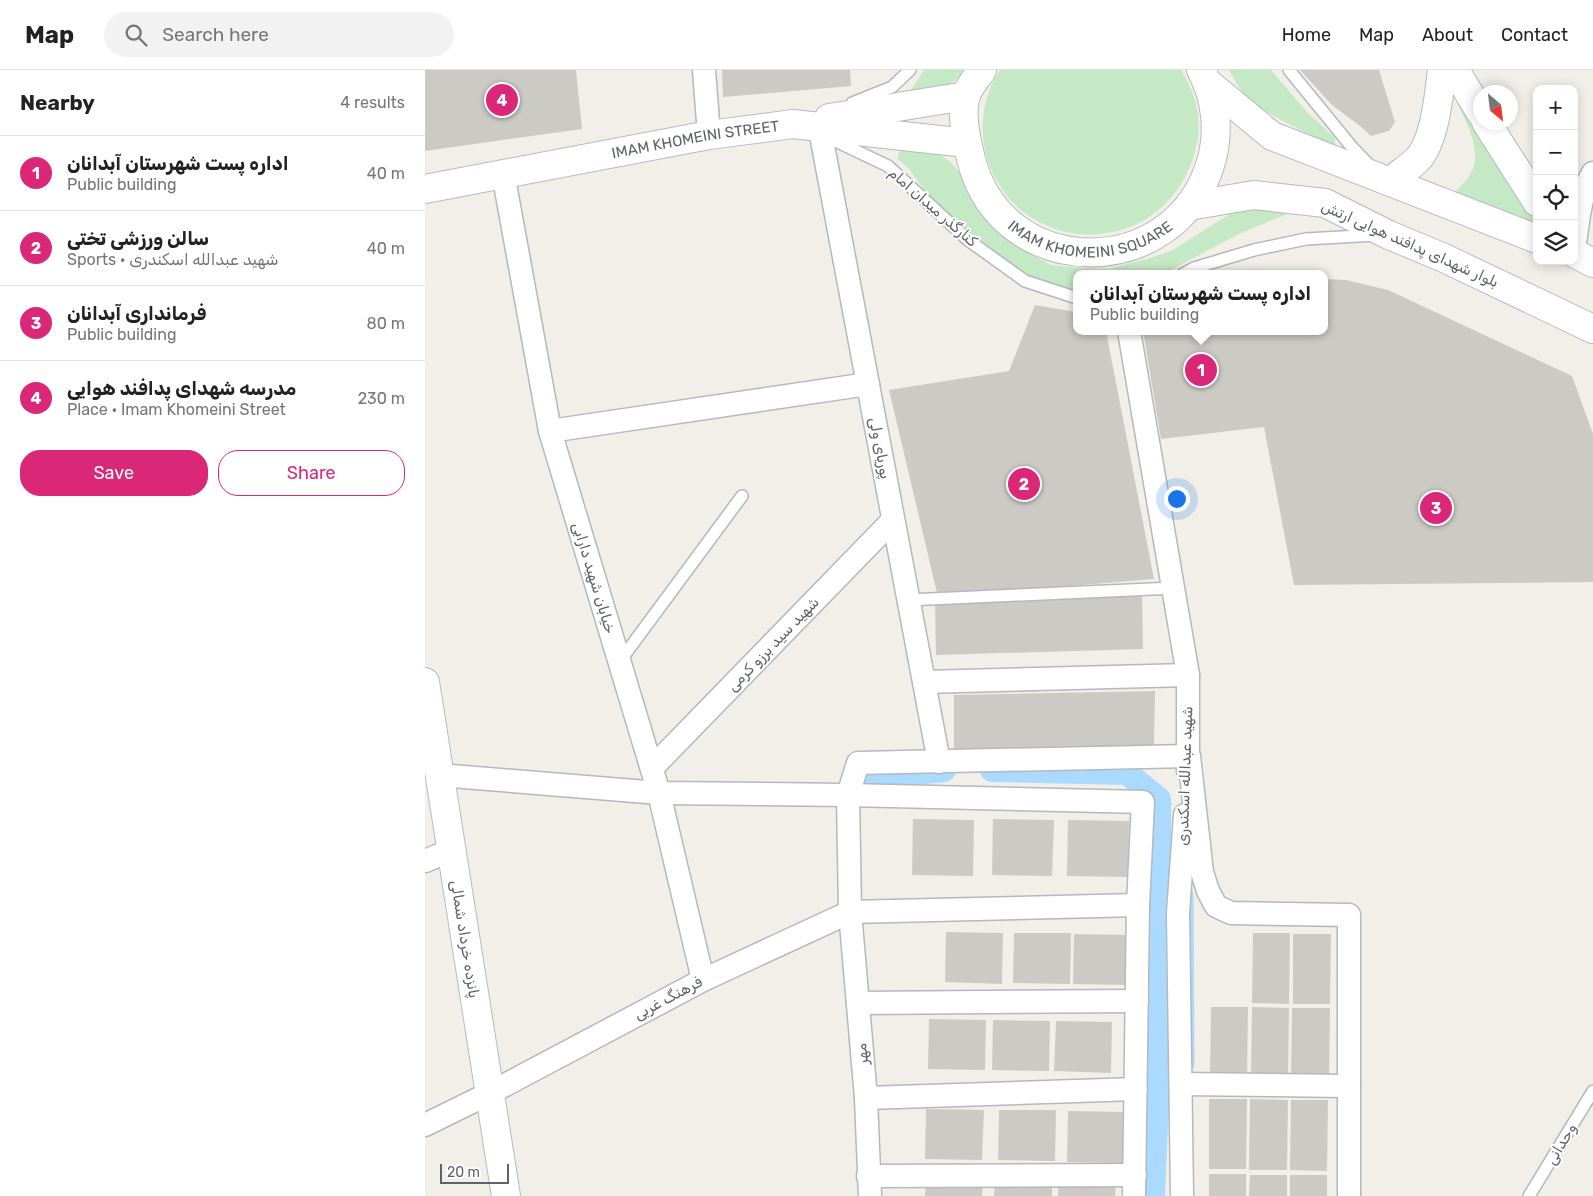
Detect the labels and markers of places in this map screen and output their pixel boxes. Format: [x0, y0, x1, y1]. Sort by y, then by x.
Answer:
pin: 4 [486, 81, 518, 119]
pin: 1 [1185, 351, 1217, 389]
pin: 2 [1008, 465, 1040, 503]
pin: 3 [1420, 489, 1452, 527]

